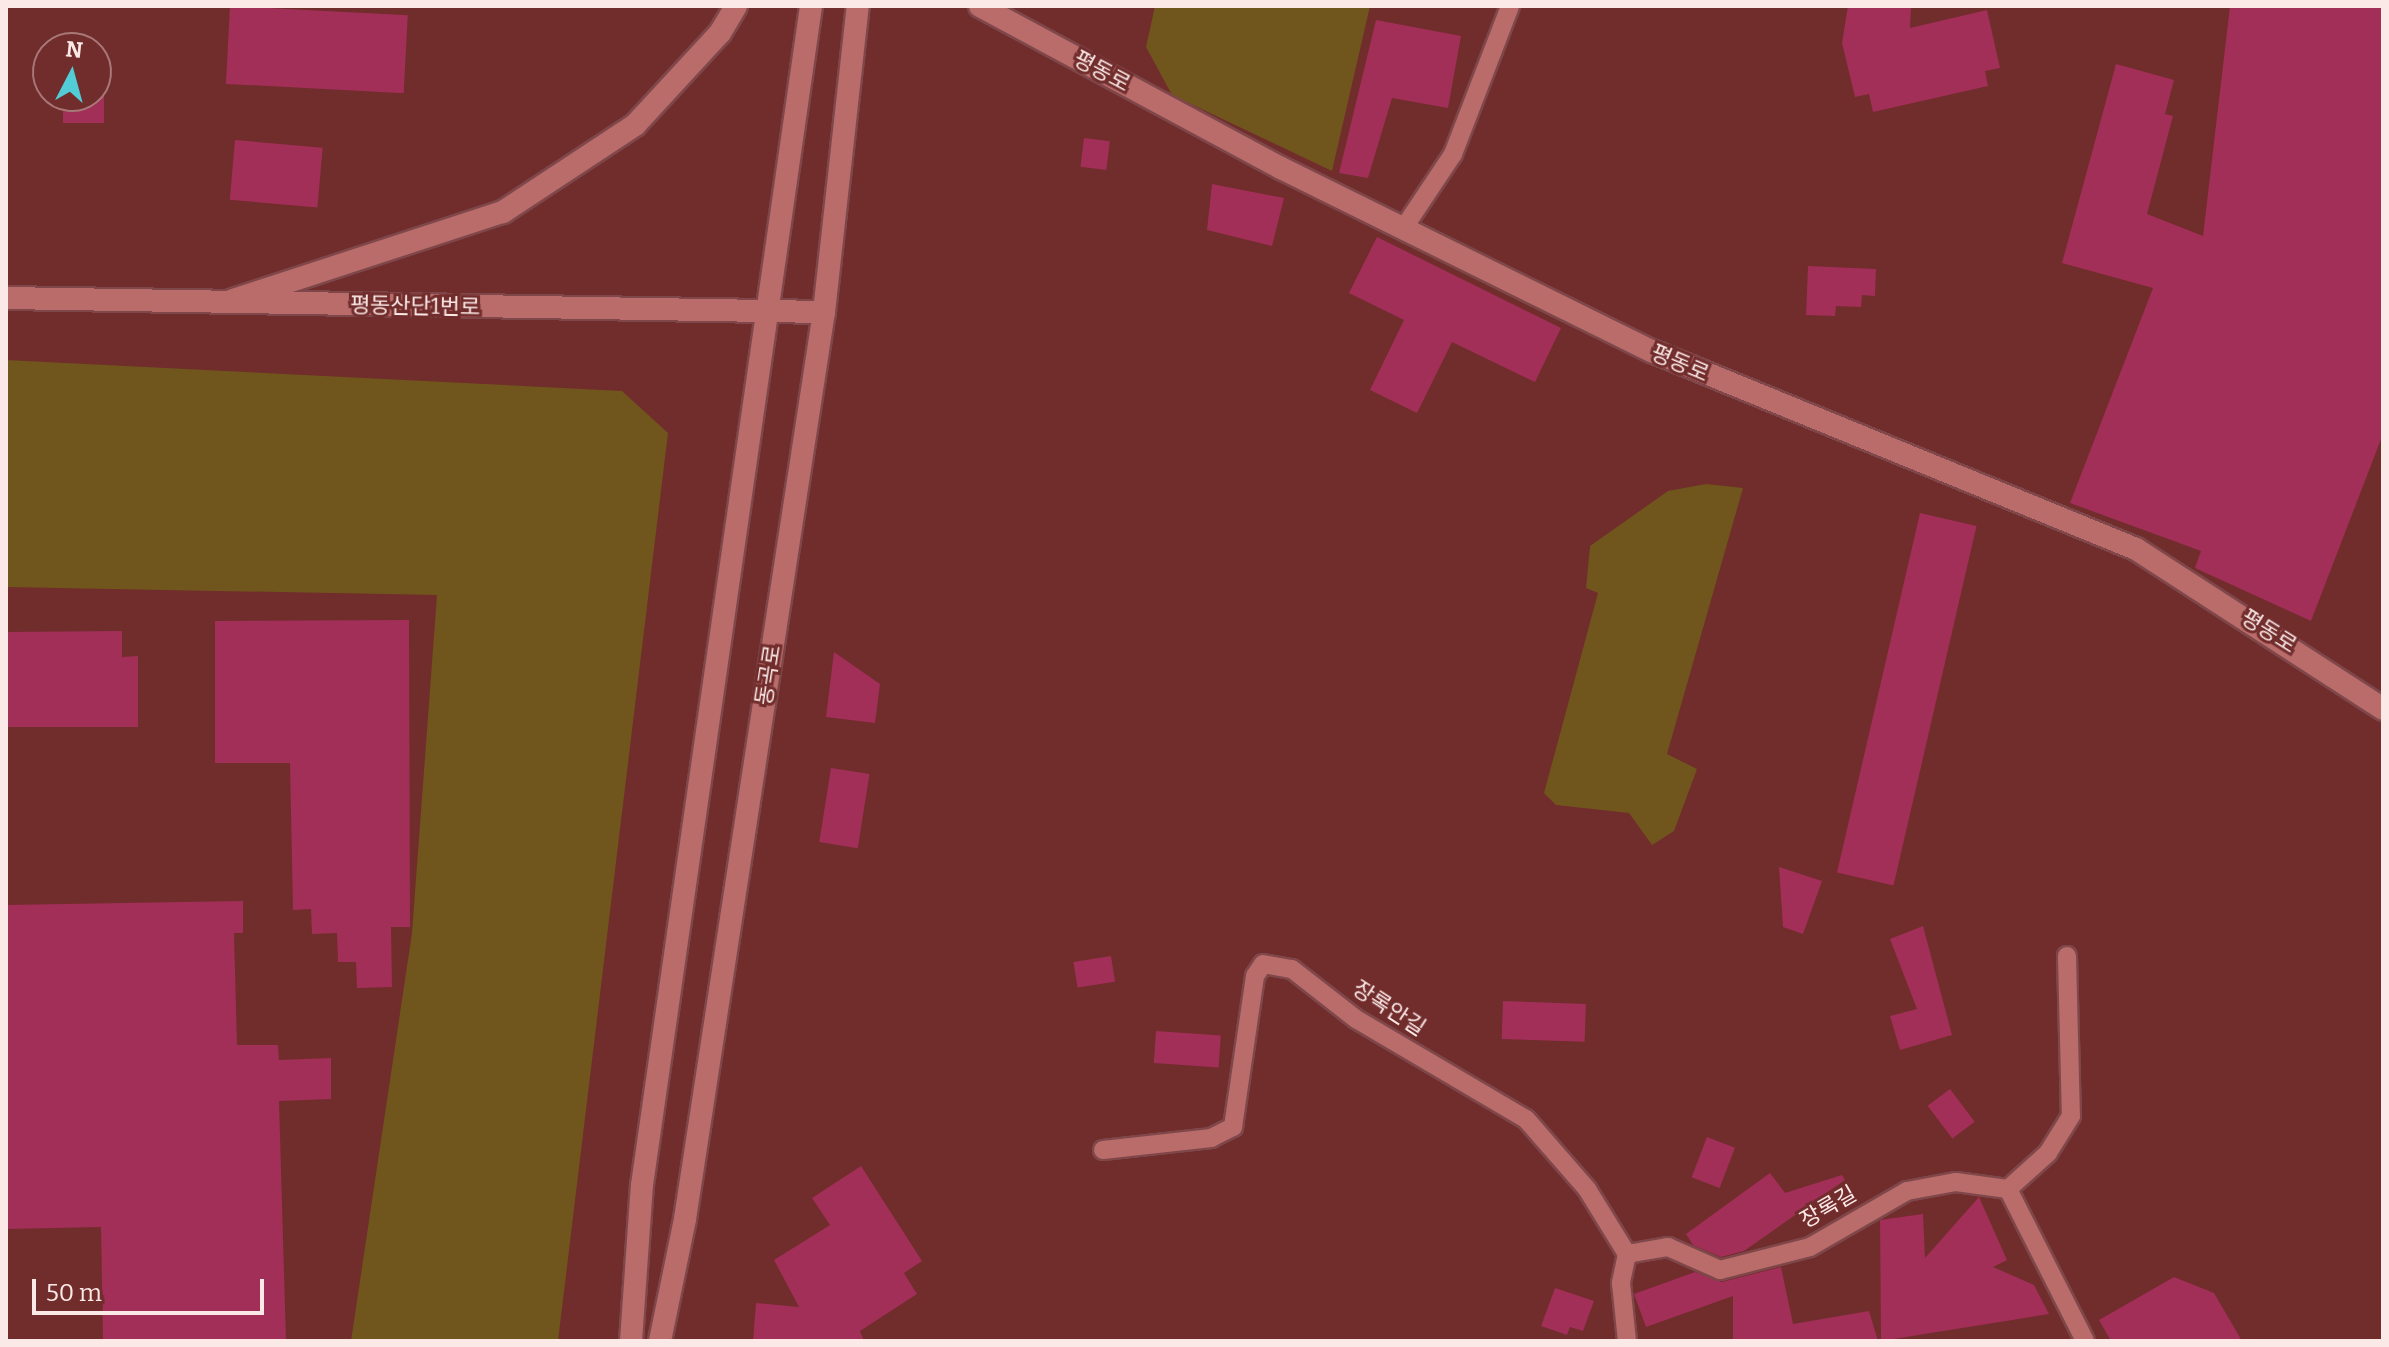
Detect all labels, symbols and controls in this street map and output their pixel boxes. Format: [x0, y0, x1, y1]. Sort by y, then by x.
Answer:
north arrow [32, 32, 112, 112]
text: N [64, 35, 84, 64]
street label: 평동로 [1069, 45, 1135, 97]
street label: 평동산단1번로 [350, 292, 480, 320]
street label: 평동로 [1647, 339, 1713, 387]
street label: 평동로 [2236, 604, 2302, 658]
street label: 동곡로 [750, 643, 786, 707]
street label: 장록안길 [1348, 975, 1430, 1041]
street label: 장록길 [1795, 1180, 1861, 1234]
scale bar [36, 1263, 268, 1313]
text: 50 m [46, 1279, 102, 1307]

